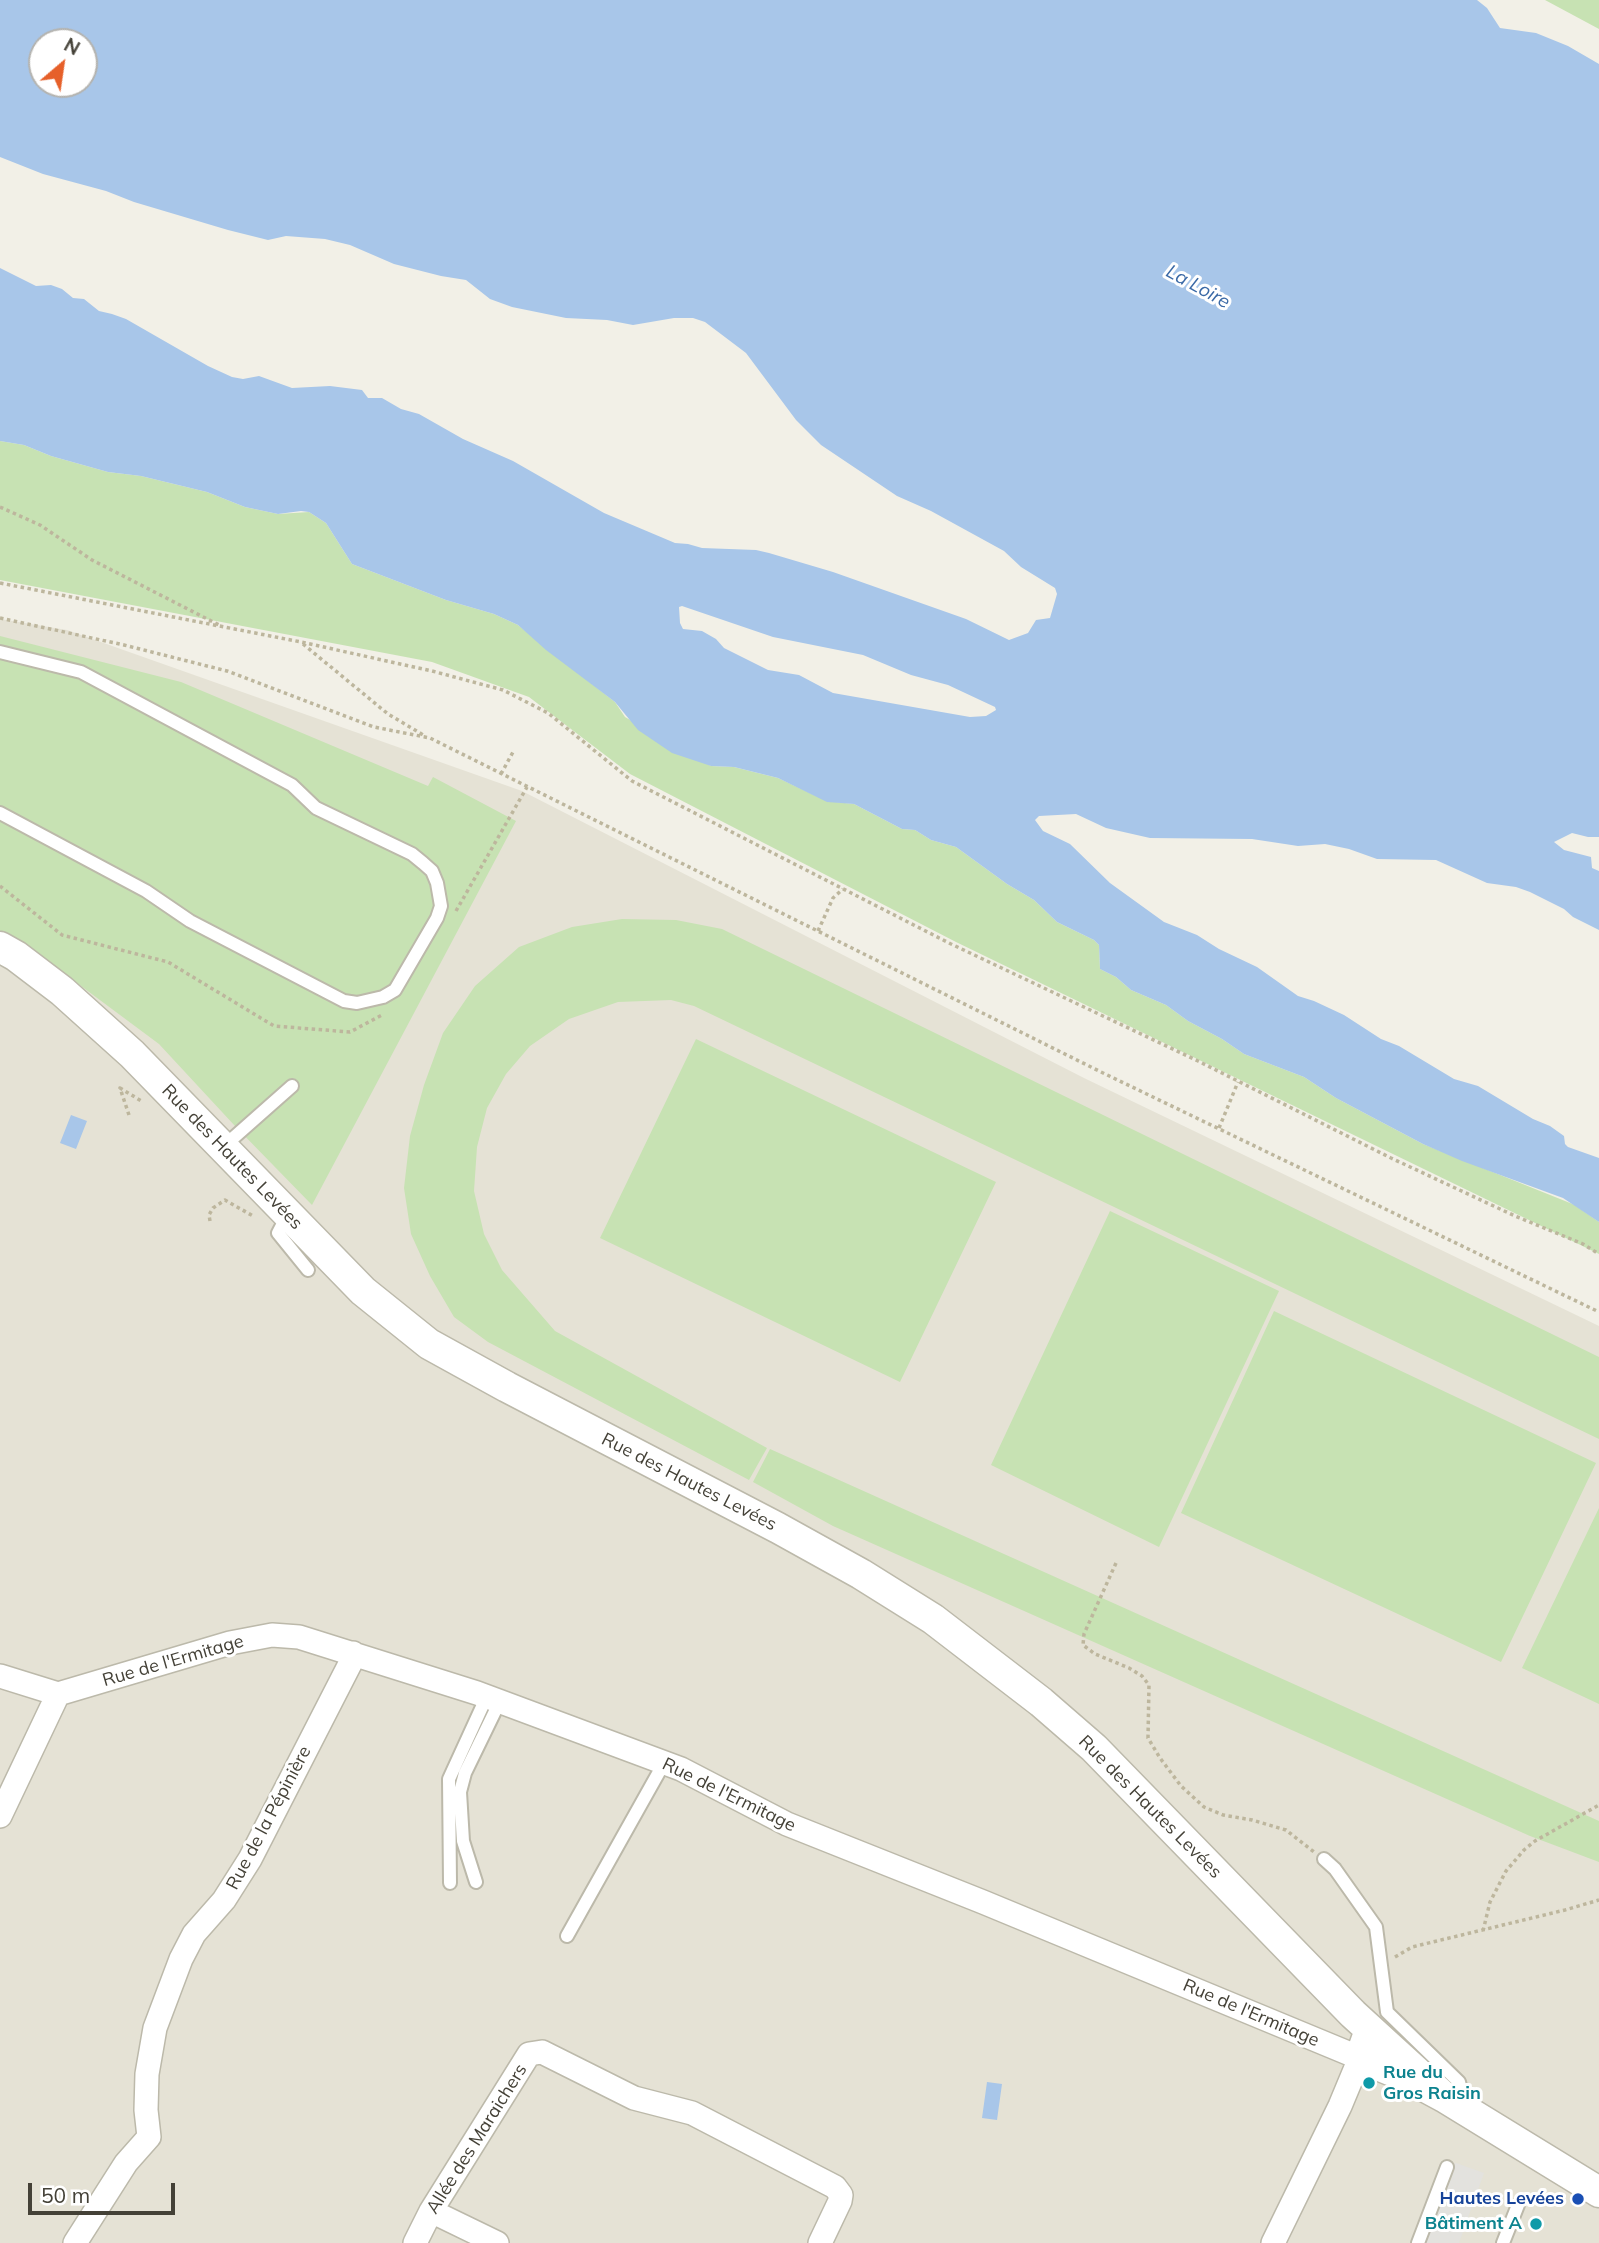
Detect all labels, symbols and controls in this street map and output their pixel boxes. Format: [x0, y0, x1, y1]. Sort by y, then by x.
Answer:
north arrow [28, 28, 98, 98]
text: N [60, 32, 84, 60]
water label: La Loire [1162, 260, 1234, 314]
street label: Rue des Hautes Levées [157, 1080, 307, 1234]
street label: Rue des Hautes Levées [598, 1428, 780, 1536]
street label: Rue de l'Ermitage [100, 1631, 246, 1691]
street label: Rue des Hautes Levées [1074, 1731, 1226, 1883]
street label: Rue de la Pépinière [222, 1743, 316, 1893]
street label: Rue de l'Ermitage [659, 1753, 799, 1837]
street label: Rue de l'Ermitage [1180, 1975, 1322, 2051]
street label: Allée des Maraichers [422, 2060, 532, 2218]
place label: Rue du Gros Raisin [1383, 2062, 1481, 2104]
marker: Rue du Gros Raisin [1361, 2075, 1377, 2091]
scale bar [32, 2170, 178, 2214]
text: 50 m [41, 2182, 90, 2208]
place label: Hautes Levées [1440, 2188, 1564, 2210]
marker: Hautes Levées [1570, 2191, 1586, 2207]
place label: Bâtiment A [1425, 2213, 1522, 2235]
marker: Bâtiment A [1528, 2216, 1544, 2232]

